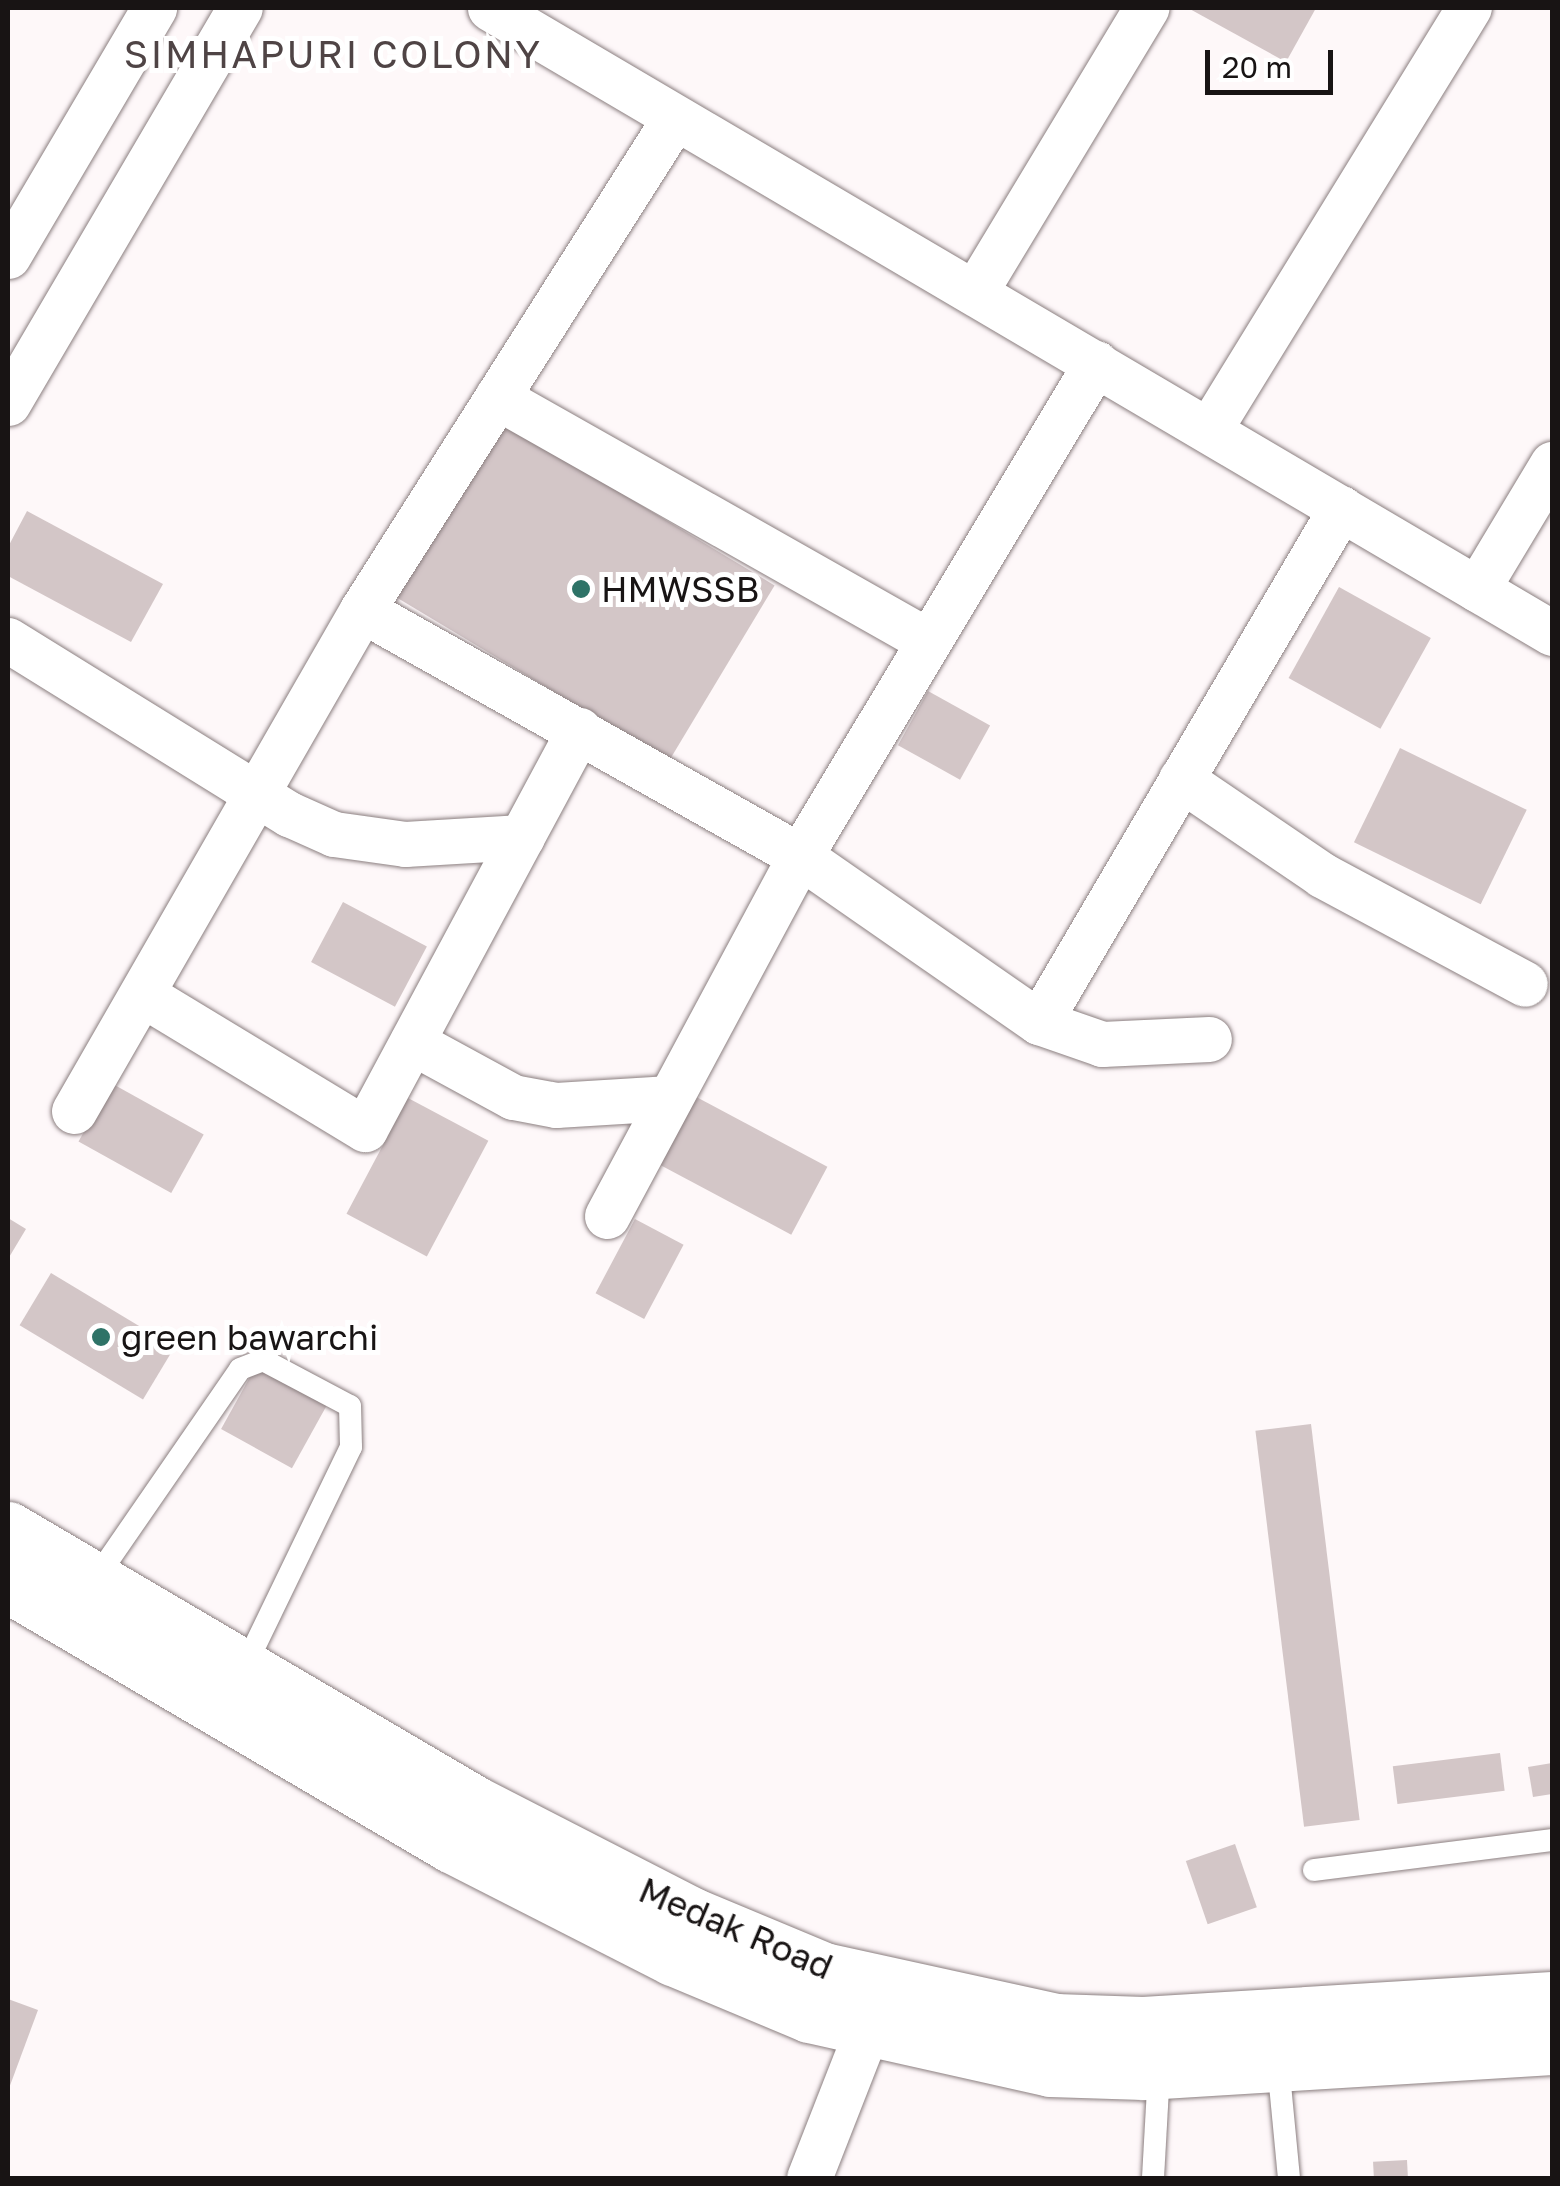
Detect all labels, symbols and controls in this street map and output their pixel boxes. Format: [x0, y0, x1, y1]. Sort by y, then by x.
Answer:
scale bar [1210, 30, 1338, 92]
district label: SIMHAPURI COLONY [124, 31, 542, 77]
text: 20 m [1222, 49, 1292, 85]
place label: HMWSSB [601, 568, 759, 610]
marker: HMWSSB [570, 578, 592, 600]
place label: green bawarchi [121, 1316, 378, 1358]
marker: green bawarchi [90, 1326, 112, 1348]
street label: Medak Road [633, 1868, 839, 1988]

